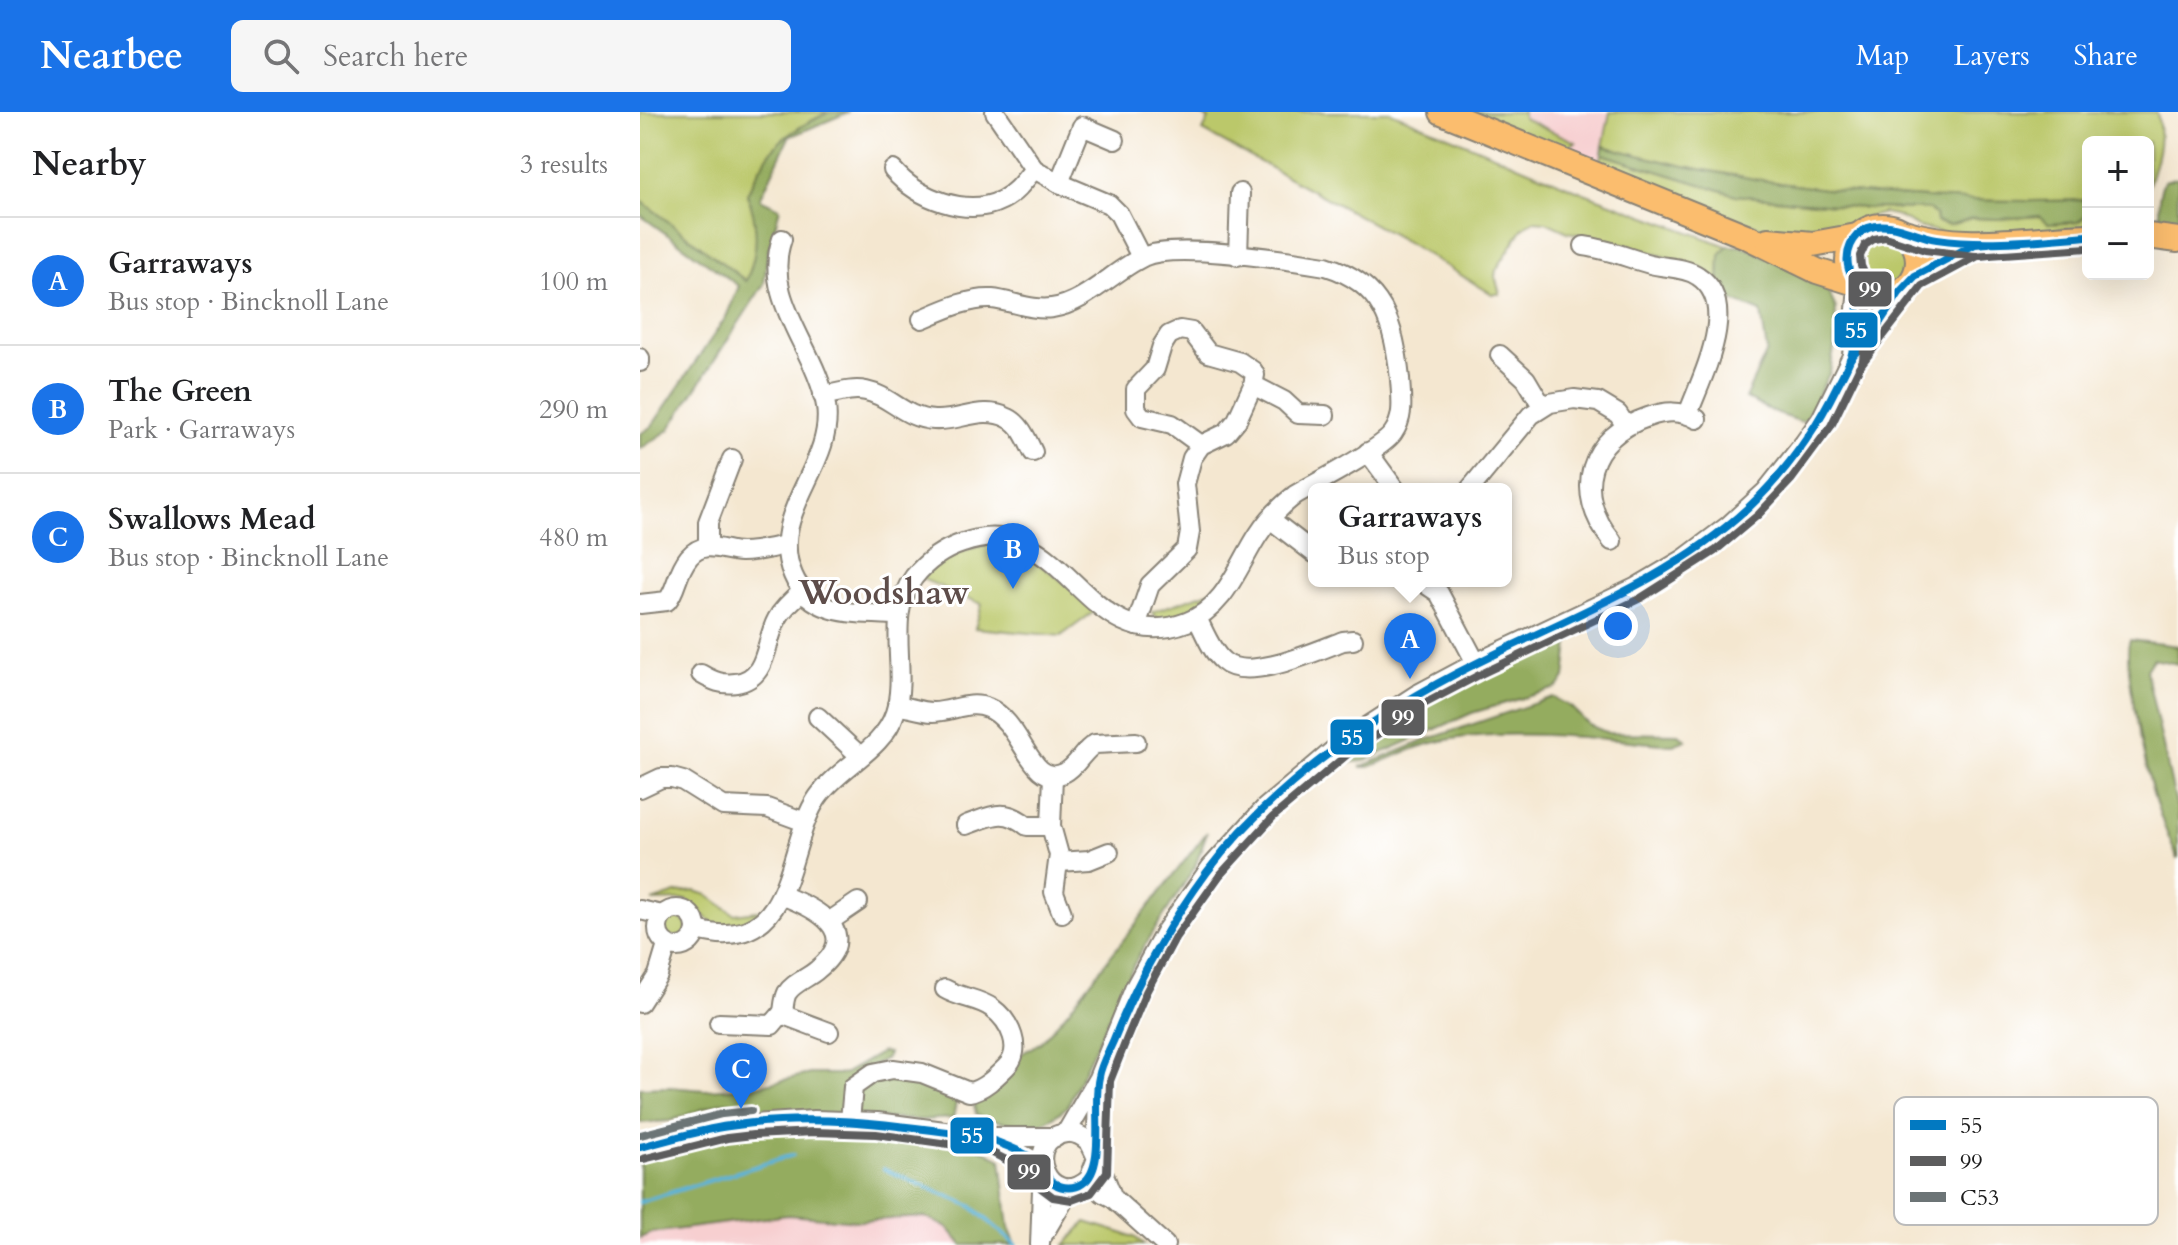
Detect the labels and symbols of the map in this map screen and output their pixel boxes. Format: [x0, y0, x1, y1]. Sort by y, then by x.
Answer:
line badge: 99 [1847, 270, 1893, 308]
text: 99 [1859, 275, 1881, 305]
line badge: 55 [1833, 311, 1879, 349]
text: 55 [1845, 316, 1867, 346]
pin: B [987, 523, 1039, 589]
district label: Woodshaw [797, 570, 970, 616]
your location [1598, 606, 1638, 646]
pin: A [1384, 613, 1436, 679]
line badge: 99 [1380, 698, 1426, 737]
text: 99 [1392, 703, 1414, 733]
line badge: 55 [1329, 718, 1375, 756]
text: 55 [1341, 723, 1363, 753]
pin: C [715, 1043, 767, 1109]
legend [1894, 1097, 2158, 1225]
text: 55 [1960, 1111, 1983, 1141]
line badge: 55 [949, 1116, 995, 1155]
text: 55 [961, 1121, 983, 1151]
text: 99 [1960, 1147, 1983, 1177]
line badge: 99 [1006, 1153, 1052, 1191]
text: 99 [1018, 1157, 1040, 1187]
text: C53 [1960, 1183, 1999, 1213]

